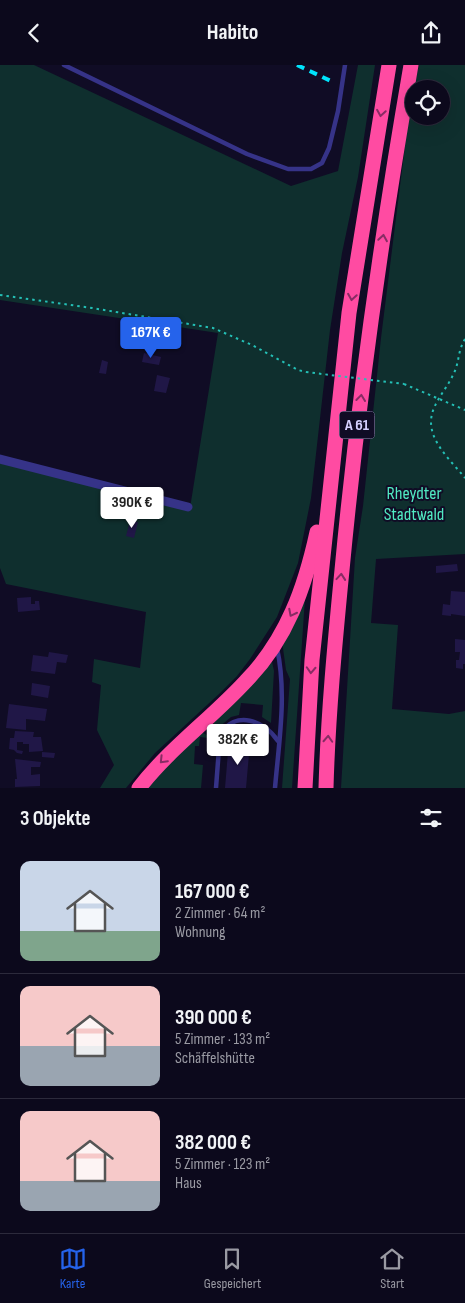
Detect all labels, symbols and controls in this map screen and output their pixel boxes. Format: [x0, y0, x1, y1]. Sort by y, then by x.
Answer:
icon: back [20, 19, 48, 47]
text: Habito [207, 19, 258, 46]
icon: share [417, 19, 445, 47]
map controls [405, 80, 450, 125]
button: locate [405, 80, 450, 125]
one-way arrow [376, 109, 386, 117]
one-way arrow [378, 233, 388, 242]
one-way arrow [347, 293, 357, 301]
pin: 167K € [110, 317, 192, 359]
text: 167K € [131, 323, 171, 342]
one-way arrow [355, 394, 366, 402]
road number: A 61 [340, 411, 374, 439]
park label: Rheydter Stadtwald [384, 483, 444, 525]
pin: 390K € [91, 487, 173, 529]
text: 390K € [112, 493, 152, 512]
one-way arrow [335, 573, 346, 581]
one-way arrow [288, 608, 298, 617]
one-way arrow [306, 666, 317, 674]
pin: 382K € [197, 723, 279, 766]
text: 382K € [218, 730, 258, 749]
one-way arrow [322, 735, 333, 743]
one-way arrow [160, 755, 169, 764]
icon: filters [417, 804, 445, 832]
text: 3 Objekte [20, 806, 91, 831]
text: 167 000 € [175, 879, 250, 904]
icon: home [60, 881, 120, 941]
text: 2 Zimmer · 64 m² [175, 904, 265, 923]
text: Wohnung [175, 923, 225, 942]
text: 390 000 € [175, 1005, 252, 1030]
icon: home [60, 1006, 120, 1066]
text: 5 Zimmer · 133 m² [175, 1030, 270, 1049]
text: Schäffelshütte [175, 1049, 255, 1068]
text: 382 000 € [175, 1130, 251, 1155]
icon: home [60, 1131, 120, 1191]
text: 5 Zimmer · 123 m² [175, 1155, 270, 1174]
text: Haus [175, 1174, 202, 1193]
tab: Karte [59, 1245, 87, 1292]
tab: Gespeichert [204, 1245, 261, 1292]
tab: Start [378, 1245, 406, 1292]

